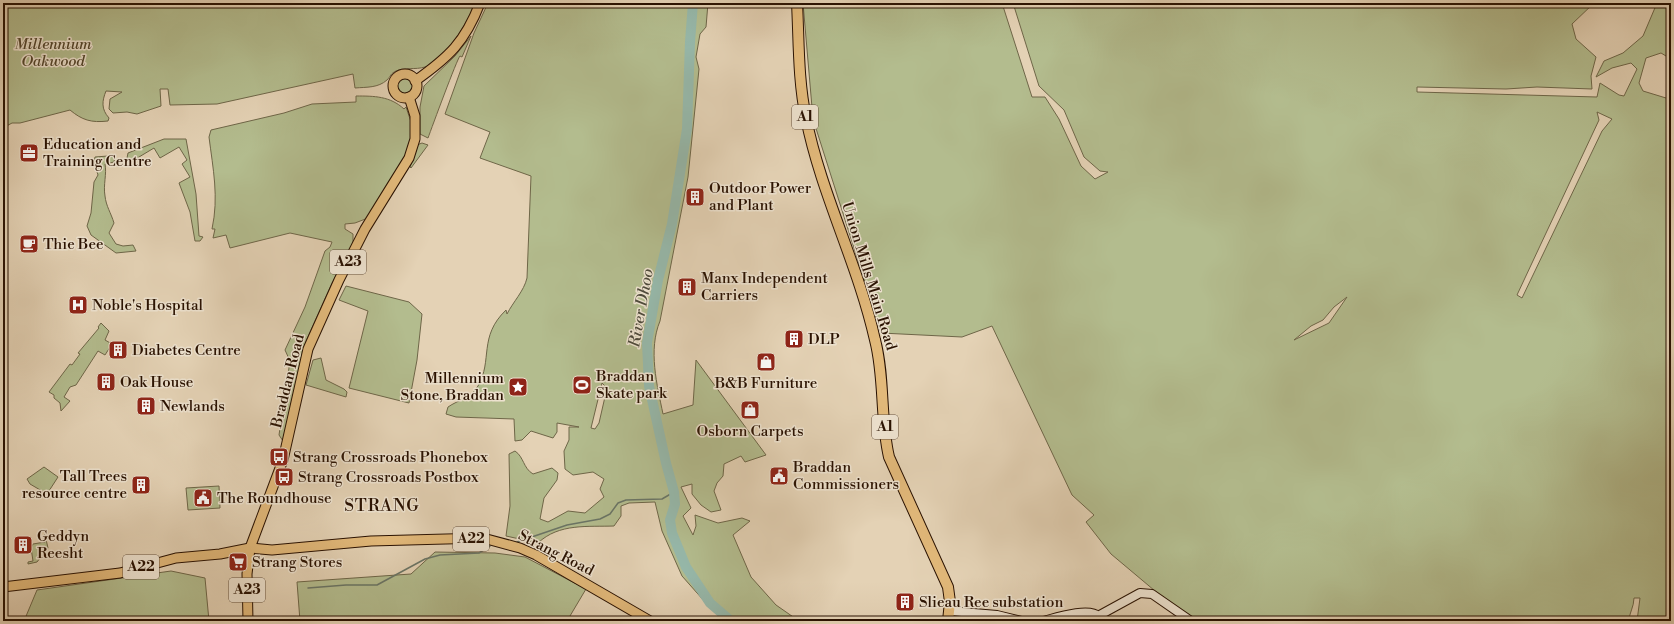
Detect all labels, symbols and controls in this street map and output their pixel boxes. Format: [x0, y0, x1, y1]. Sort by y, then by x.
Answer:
park label: Millennium Oakwood [15, 35, 92, 71]
road number: A1 [792, 105, 818, 129]
place label: Education and Training Centre [43, 135, 152, 171]
office icon: Education and Training Centre [18, 142, 40, 164]
place label: Outdoor Power and Plant [709, 179, 812, 215]
building icon: Outdoor Power and Plant [684, 186, 706, 208]
street label: Union Mills Main Road [837, 199, 901, 353]
cafe icon: Thie Bee [18, 233, 40, 255]
place label: Thie Bee [43, 235, 104, 254]
road number: A23 [330, 250, 366, 274]
water label: River Dhoo [624, 267, 658, 350]
place label: Manx Independent Carriers [701, 269, 828, 305]
building icon: Manx Independent Carriers [676, 276, 698, 298]
hospital icon: Noble's Hospital [67, 294, 89, 316]
place label: Noble's Hospital [92, 296, 204, 315]
building icon: DLP [783, 328, 805, 350]
place label: DLP [808, 330, 840, 349]
street label: Braddan Road [267, 332, 309, 431]
building icon: Diabetes Centre [107, 339, 129, 361]
place label: Diabetes Centre [132, 341, 241, 360]
shop icon: B&B Furniture [755, 351, 777, 373]
place label: Braddan Skate park [595, 367, 668, 403]
place label: Millennium Stone, Braddan [401, 369, 504, 405]
building icon: Oak House [95, 371, 117, 393]
place label: Oak House [120, 373, 193, 392]
sports icon: Braddan Skate park [571, 374, 593, 396]
place label: B&B Furniture [714, 374, 817, 393]
place icon: Millennium Stone, Braddan [507, 376, 529, 398]
building icon: Newlands [135, 395, 157, 417]
place label: Newlands [160, 397, 225, 416]
shop icon: Osborn Carpets [739, 399, 761, 421]
road number: A1 [872, 415, 898, 439]
place label: Osborn Carpets [697, 422, 803, 441]
bus stop icon: Strang Crossroads Phonebox [268, 446, 290, 468]
place label: Strang Crossroads Phonebox [293, 448, 488, 467]
place label: Braddan Commissioners [792, 458, 899, 494]
public building icon: Braddan Commissioners [768, 465, 790, 487]
bus stop icon: Strang Crossroads Postbox [273, 466, 295, 488]
place label: Tall Trees resource centre [22, 467, 127, 503]
place label: Strang Crossroads Postbox [298, 468, 479, 487]
building icon: Tall Trees resource centre [130, 474, 152, 496]
public building icon: The Roundhouse [192, 487, 214, 509]
place label: The Roundhouse [217, 489, 332, 508]
district label: STRANG [344, 495, 420, 517]
street label: Strang Road [515, 526, 598, 580]
place label: Geddyn Reesht [37, 527, 89, 563]
road number: A22 [453, 527, 489, 551]
building icon: Geddyn Reesht [12, 534, 34, 556]
supermarket icon: Strang Stores [227, 551, 249, 573]
place label: Strang Stores [252, 553, 342, 572]
road number: A22 [123, 555, 159, 579]
road number: A23 [229, 578, 265, 602]
building icon: Slieau Ree substation [894, 591, 916, 613]
place label: Slieau Ree substation [919, 593, 1063, 612]

